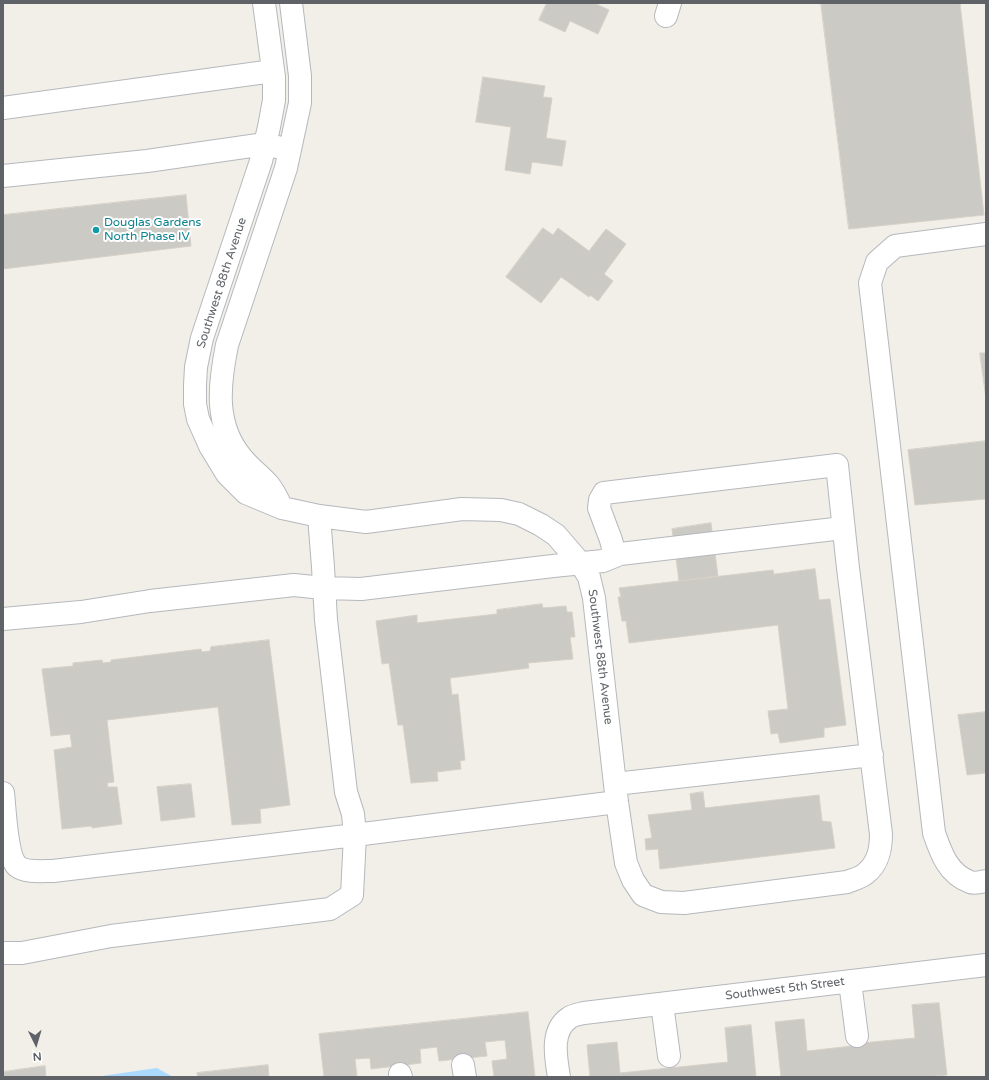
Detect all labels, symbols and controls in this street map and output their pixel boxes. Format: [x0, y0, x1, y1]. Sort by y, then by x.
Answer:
place label: Douglas Gardens North Phase IV [104, 216, 201, 244]
street label: Southwest 88th Avenue [194, 216, 250, 350]
marker: Douglas Gardens North Phase IV [91, 225, 101, 235]
street label: Southwest 88th Avenue [585, 588, 615, 726]
street label: Southwest 5th Street [724, 975, 846, 1003]
north arrow [16, 1024, 56, 1064]
text: N [32, 1050, 42, 1063]

